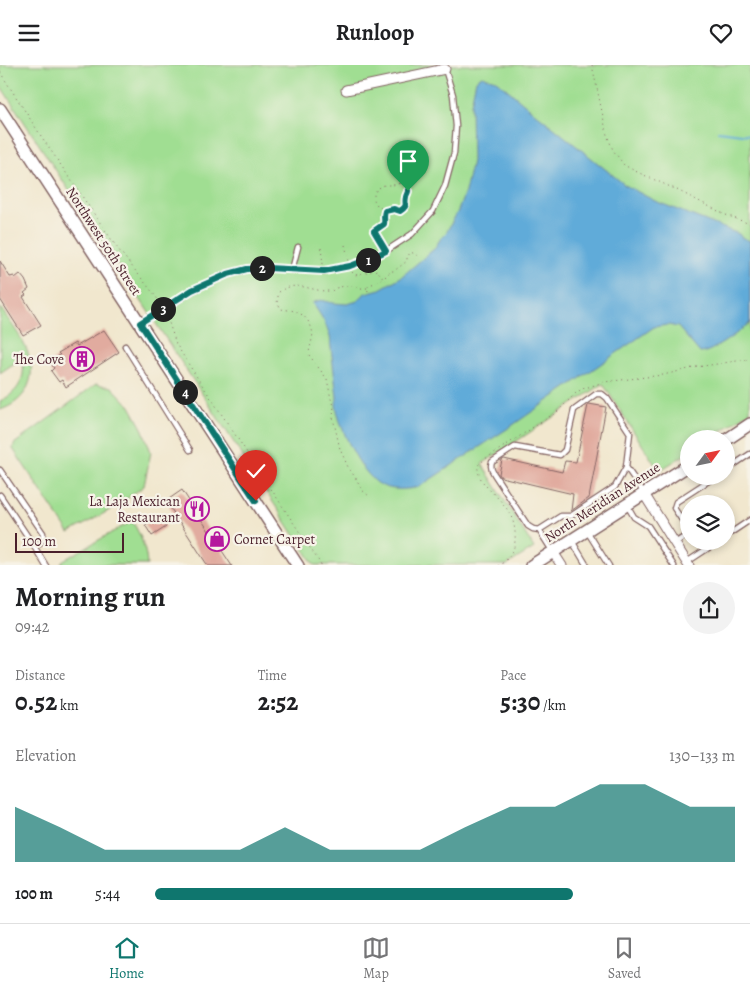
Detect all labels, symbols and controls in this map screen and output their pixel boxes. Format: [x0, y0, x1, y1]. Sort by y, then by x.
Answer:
text: Runloop [336, 18, 414, 48]
icon: menu [15, 19, 43, 47]
icon: heart [707, 19, 735, 47]
pin [387, 140, 429, 191]
icon: arrive [394, 147, 422, 175]
street label: Northwest 50th Street [61, 183, 146, 299]
pin: 1 [356, 247, 380, 273]
text: 1 [366, 251, 371, 270]
pin: 2 [250, 255, 274, 281]
text: 2 [259, 259, 266, 278]
pin: 3 [150, 297, 176, 321]
text: 3 [160, 300, 167, 319]
building icon: The Cove [69, 346, 95, 372]
place label: The Cove [14, 350, 64, 369]
pin: 4 [172, 379, 198, 405]
text: 4 [182, 383, 189, 402]
north arrow [680, 430, 735, 485]
map controls [680, 430, 735, 550]
pin [235, 450, 277, 501]
icon: check [242, 457, 270, 485]
street label: North Meridian Avenue [541, 458, 664, 547]
place label: La Laja Mexican Restaurant [89, 492, 180, 527]
button: layers [680, 495, 735, 550]
restaurant icon: La Laja Mexican Restaurant [184, 496, 210, 522]
shop icon: Cornet Carpet [204, 526, 230, 552]
place label: Cornet Carpet [234, 530, 315, 549]
scale bar [15, 531, 124, 554]
text: 100 m [22, 532, 56, 551]
text: Morning run [15, 578, 165, 616]
button: share [683, 582, 735, 634]
text: 09:42 [15, 616, 49, 638]
text: Distance [15, 666, 65, 685]
text: Time [258, 666, 287, 685]
text: Pace [500, 666, 526, 685]
text: 0.52 [15, 685, 57, 719]
text: 2:52 [258, 685, 298, 719]
text: 5:30 [500, 685, 540, 719]
text: km [57, 696, 79, 715]
text: /km [540, 696, 566, 715]
text: Elevation [15, 745, 76, 767]
text: 130–133 m [669, 745, 735, 767]
text: 100 m [15, 883, 53, 905]
text: 5:44 [95, 883, 120, 905]
tab: Home [109, 934, 144, 983]
tab: Map [362, 934, 390, 983]
tab: Saved [608, 934, 641, 983]

